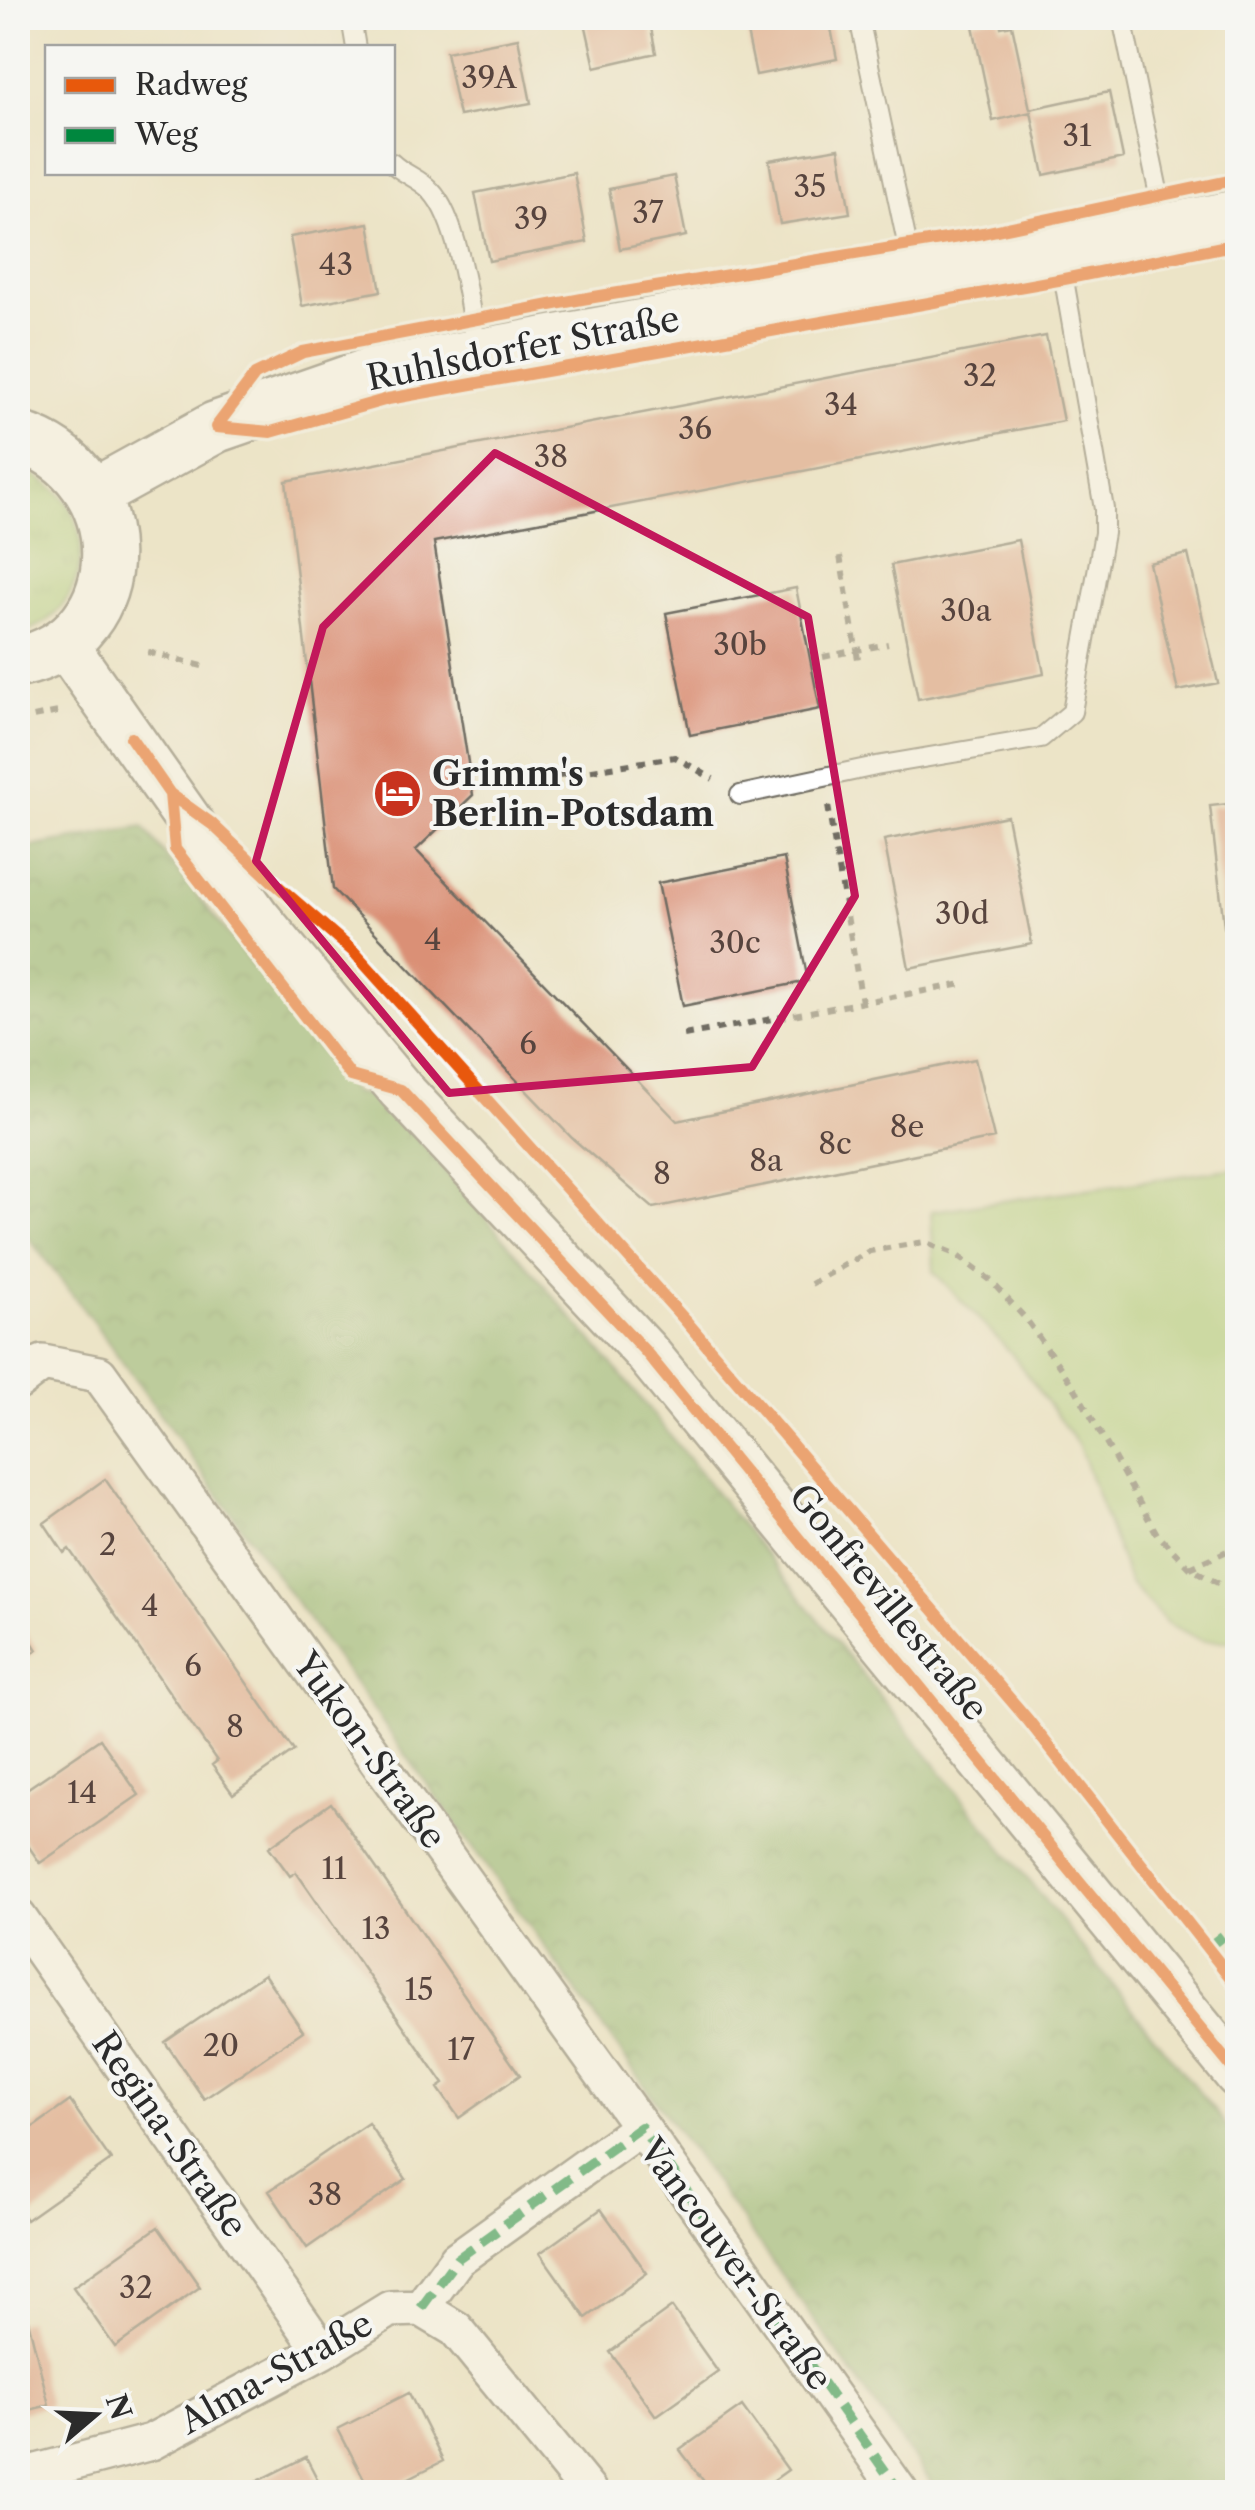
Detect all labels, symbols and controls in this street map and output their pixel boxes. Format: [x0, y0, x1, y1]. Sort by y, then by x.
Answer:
legend [45, 45, 395, 175]
house number: 39A [461, 59, 517, 96]
text: Radweg [135, 66, 248, 103]
text: Weg [134, 116, 198, 153]
house number: 31 [1062, 117, 1092, 154]
house number: 35 [794, 168, 826, 205]
house number: 37 [632, 194, 664, 231]
house number: 39 [514, 200, 548, 237]
house number: 43 [319, 246, 353, 283]
street label: Ruhlsdorfer Straße [363, 297, 683, 399]
house number: 32 [963, 357, 997, 394]
house number: 34 [824, 386, 858, 423]
house number: 36 [678, 410, 712, 447]
house number: 38 [534, 438, 568, 475]
house number: 30a [940, 592, 992, 629]
house number: 30b [713, 626, 767, 663]
place label: Grimm's Berlin-Potsdam [432, 752, 714, 835]
hotel icon: Grimm's Berlin-Potsdam [371, 767, 423, 819]
house number: 30d [935, 895, 989, 932]
house number: 4 [424, 921, 442, 958]
house number: 30c [709, 924, 761, 961]
house number: 6 [519, 1025, 537, 1062]
house number: 8e [890, 1108, 924, 1145]
house number: 8c [818, 1125, 852, 1162]
house number: 8a [749, 1142, 783, 1179]
house number: 8 [653, 1155, 671, 1192]
street label: Gonfrevillestraße [781, 1475, 997, 1729]
house number: 2 [99, 1526, 117, 1563]
house number: 4 [141, 1587, 159, 1624]
street label: Yukon-Straße [284, 1643, 456, 1857]
house number: 6 [184, 1647, 202, 1684]
house number: 8 [226, 1708, 244, 1745]
house number: 14 [67, 1774, 97, 1811]
house number: 11 [321, 1850, 347, 1887]
house number: 13 [361, 1910, 391, 1947]
house number: 15 [405, 1971, 433, 2008]
street label: Regina-Straße [83, 2023, 257, 2245]
house number: 20 [203, 2027, 239, 2064]
house number: 17 [447, 2031, 475, 2068]
street label: Vancouver-Straße [630, 2129, 842, 2398]
house number: 38 [308, 2176, 342, 2213]
house number: 32 [119, 2269, 153, 2306]
street label: Alma-Straße [171, 2301, 380, 2443]
north arrow [45, 2365, 145, 2465]
text: N [99, 2390, 139, 2424]

